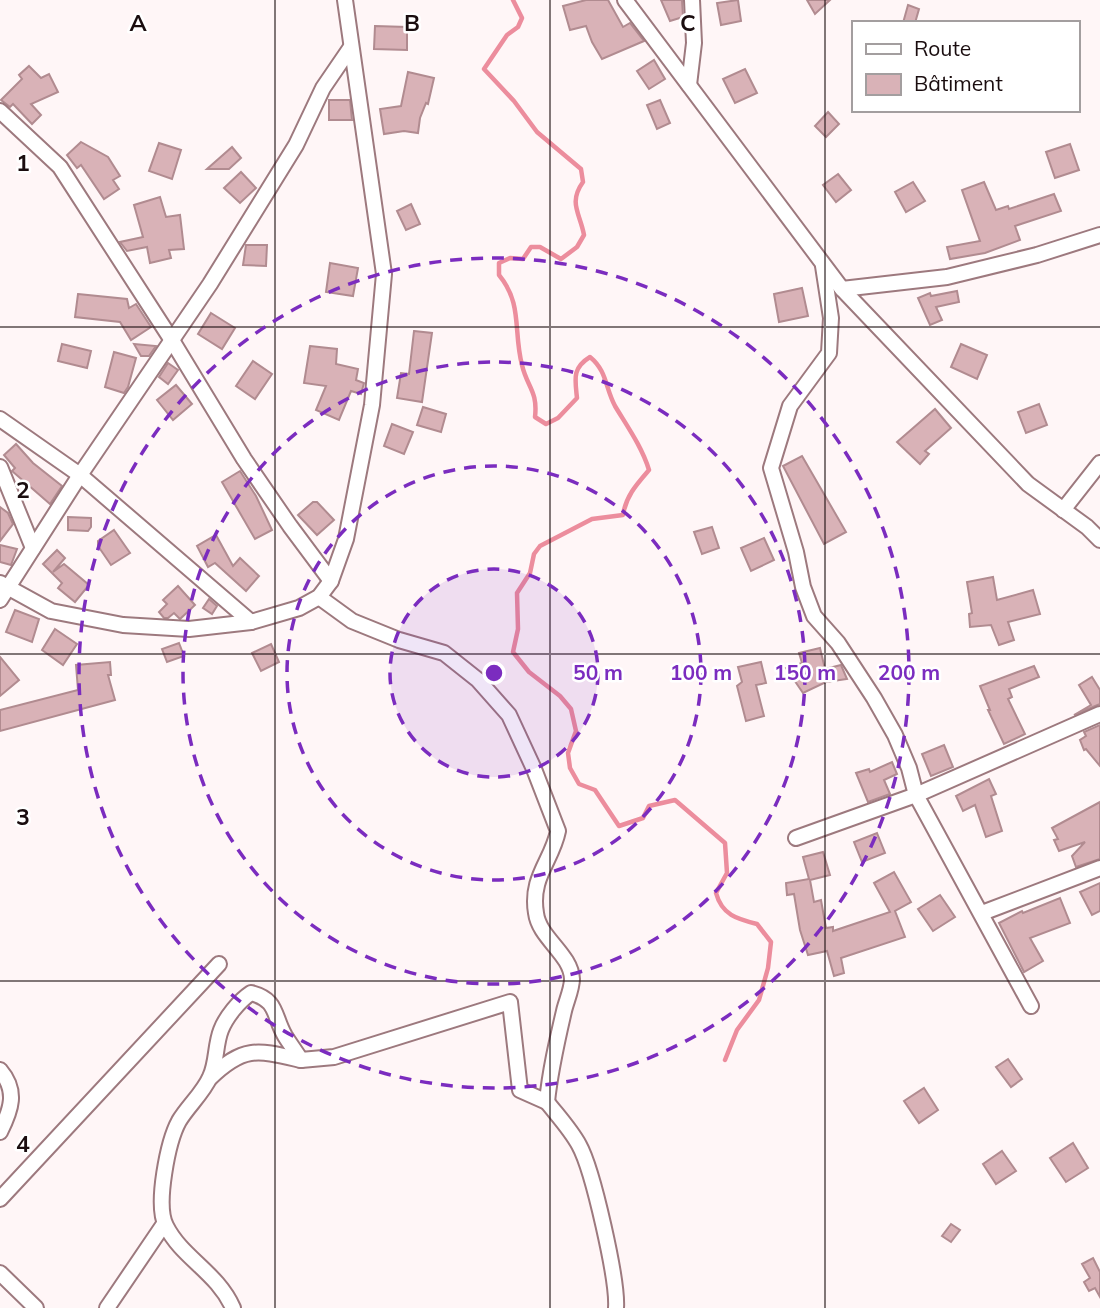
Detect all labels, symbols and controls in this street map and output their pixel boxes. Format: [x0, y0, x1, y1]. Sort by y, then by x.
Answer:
text: A [129, 8, 147, 37]
text: B [404, 8, 420, 37]
text: C [680, 8, 696, 37]
legend [852, 21, 1079, 112]
text: Route [914, 35, 971, 61]
text: Bâtiment [914, 70, 1003, 96]
text: 1 [16, 148, 30, 177]
text: 2 [16, 475, 30, 504]
text: 50 m [573, 659, 623, 685]
text: 100 m [670, 659, 732, 685]
text: 150 m [774, 659, 836, 685]
text: 200 m [878, 659, 940, 685]
centre of rings [482, 661, 506, 685]
text: 3 [16, 802, 30, 831]
text: 4 [16, 1129, 30, 1158]

